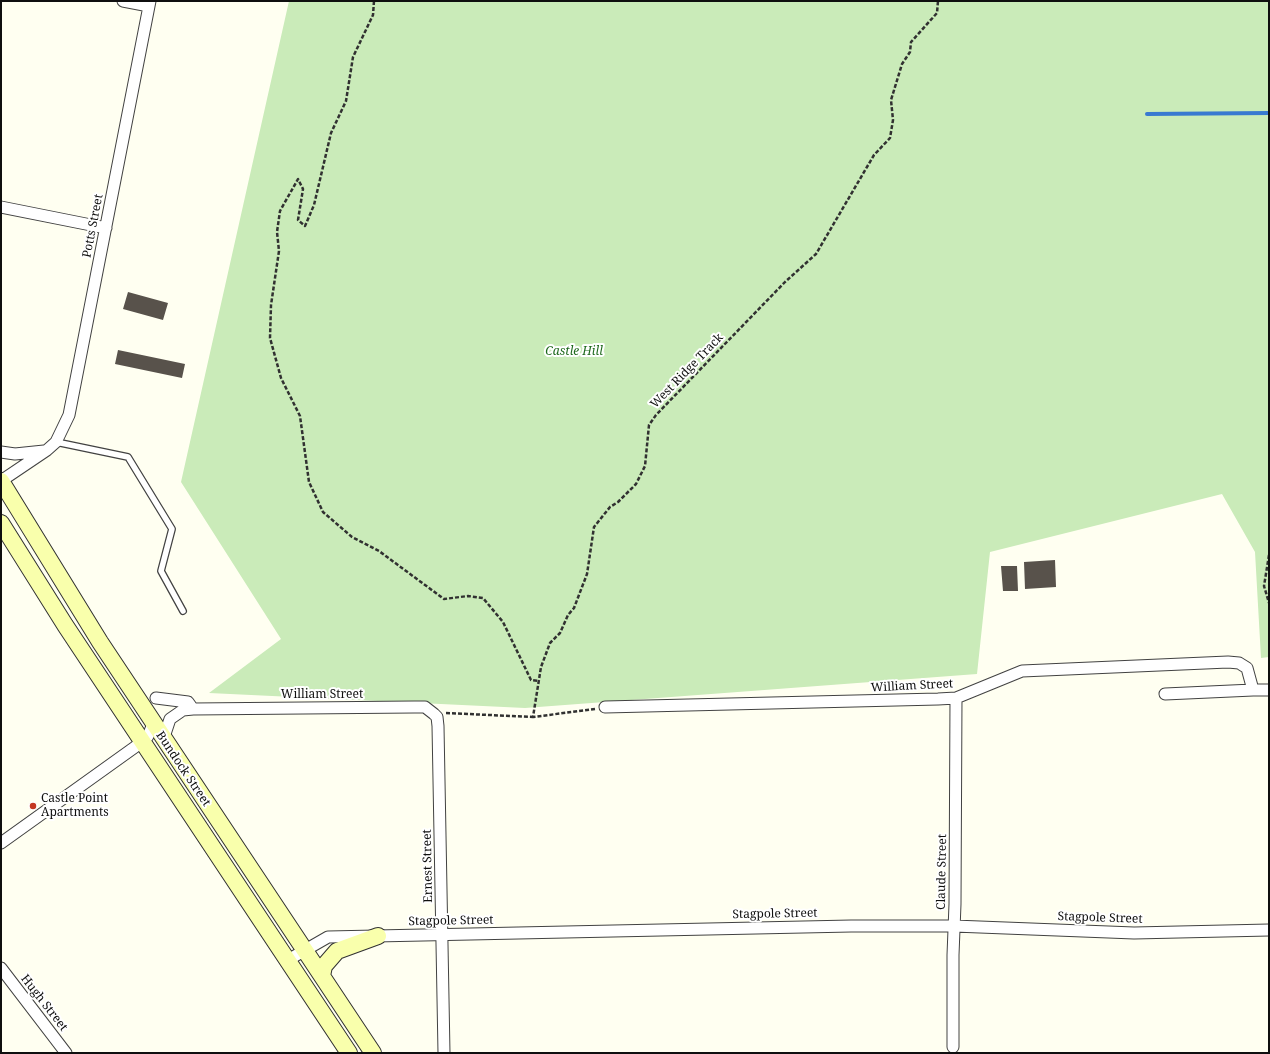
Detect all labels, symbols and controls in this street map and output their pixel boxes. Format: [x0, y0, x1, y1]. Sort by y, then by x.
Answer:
street label: Potts Street [80, 193, 106, 259]
street label: West Ridge Track [648, 331, 726, 411]
park label: Castle Hill [545, 345, 603, 359]
street label: William Street [870, 677, 954, 695]
street label: William Street [281, 688, 363, 702]
street label: Bundock Street [153, 729, 213, 809]
place label: Castle Point Apartments [41, 792, 109, 820]
marker: Castle Point Apartments [28, 801, 38, 811]
street label: Ernest Street [420, 829, 436, 903]
street label: Claude Street [934, 834, 950, 910]
street label: Stagpole Street [732, 906, 818, 922]
street label: Stagpole Street [1057, 909, 1143, 927]
street label: Stagpole Street [408, 913, 494, 929]
street label: Hugh Street [17, 972, 71, 1034]

